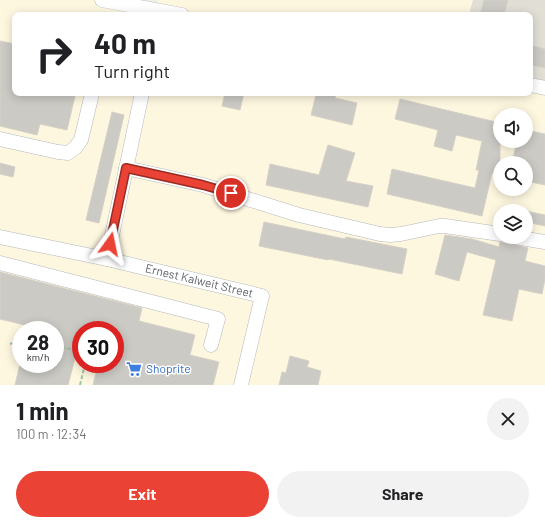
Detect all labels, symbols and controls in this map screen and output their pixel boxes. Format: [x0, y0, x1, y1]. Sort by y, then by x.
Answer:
text: 40 m [94, 26, 156, 60]
icon: right [28, 28, 80, 80]
text: Turn right [94, 60, 170, 82]
map controls [493, 108, 533, 244]
button: sound [493, 108, 533, 148]
button: search [493, 156, 533, 196]
pin [214, 176, 248, 210]
icon: arrive [220, 182, 242, 204]
button: layers [493, 204, 533, 244]
position arrow [89, 223, 131, 265]
street label: Ernest Kalweit Street [144, 260, 255, 300]
speed limit sign: 30 [72, 321, 124, 373]
text: 28 [27, 330, 49, 354]
text: km/h [27, 351, 49, 363]
supermarket icon: Shoprite [125, 360, 143, 378]
place label: Shoprite [146, 361, 191, 375]
text: 1 min [16, 396, 69, 425]
button: close [487, 398, 529, 440]
text: 100 m · 12:34 [16, 426, 86, 442]
button: Exit [16, 471, 269, 517]
button: Share [277, 471, 529, 517]

